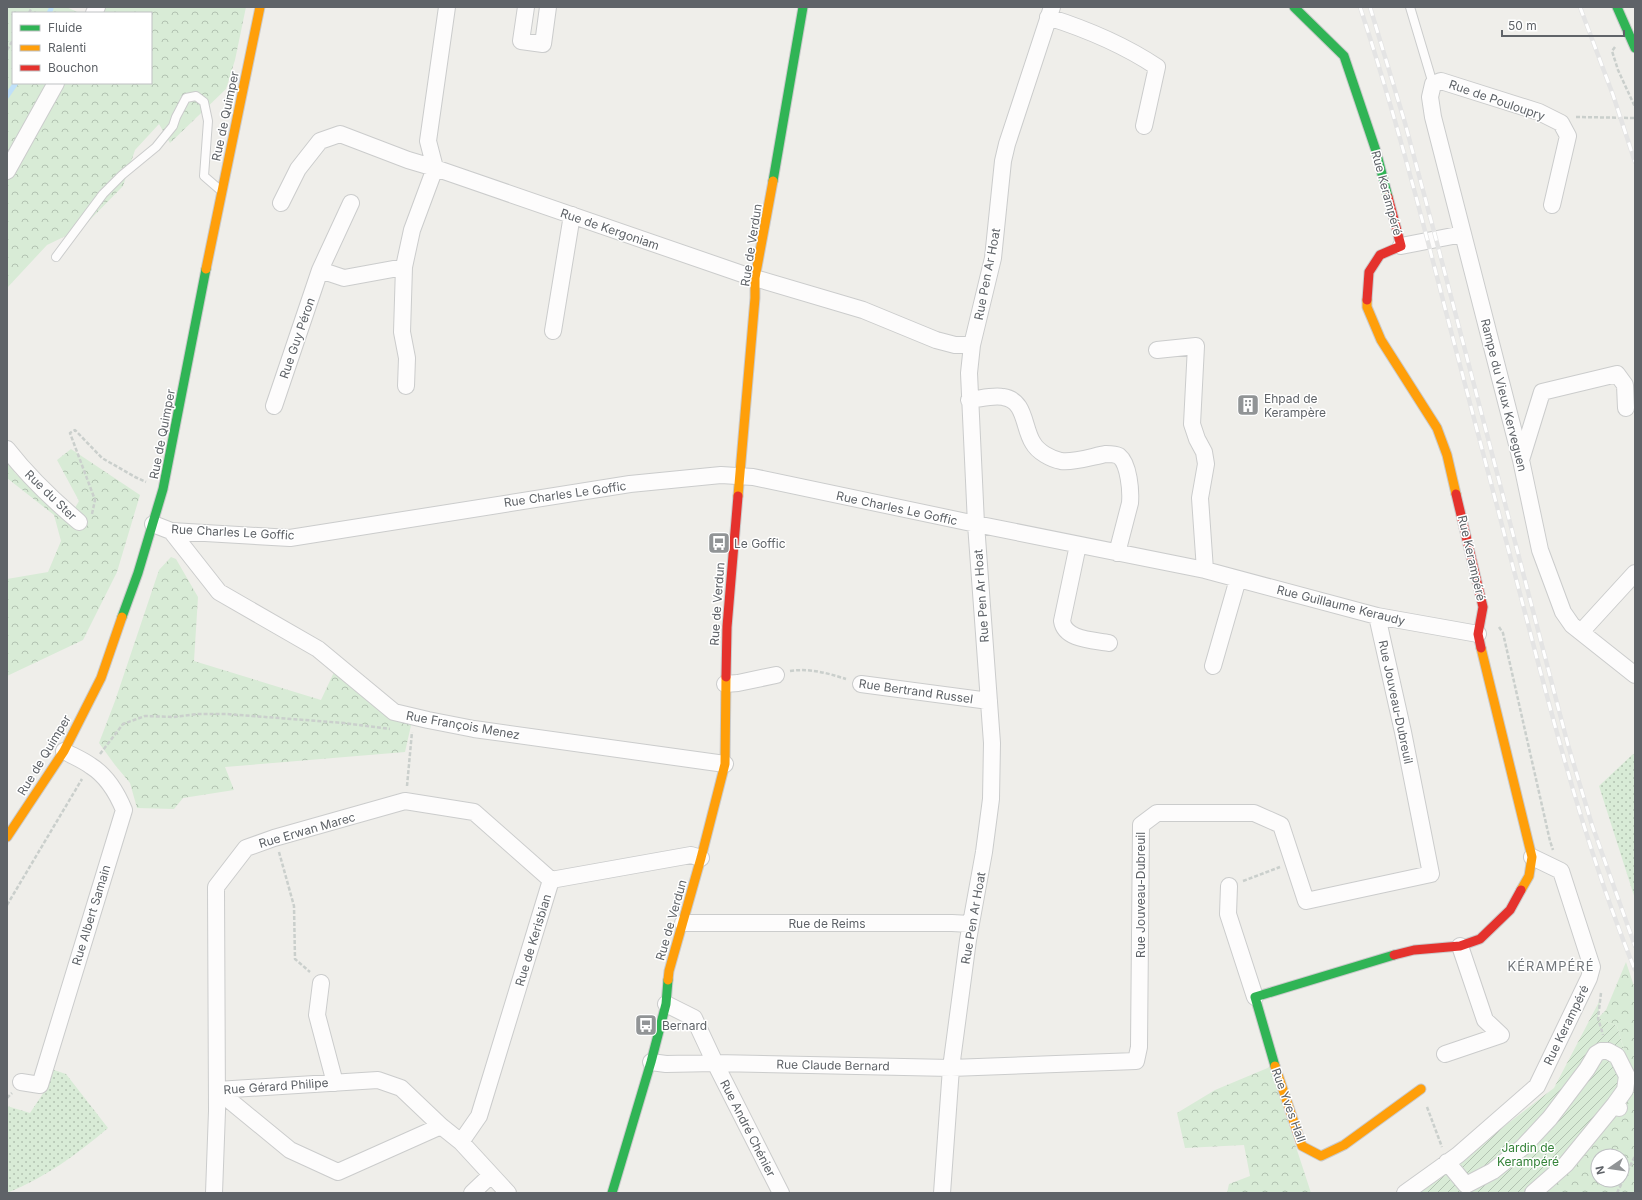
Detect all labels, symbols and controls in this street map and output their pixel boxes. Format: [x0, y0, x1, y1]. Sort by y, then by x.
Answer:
legend [12, 12, 152, 84]
scale bar [1502, 12, 1624, 38]
text: 50 m [1508, 18, 1537, 33]
text: Fluide [48, 20, 82, 35]
text: Ralenti [48, 40, 86, 55]
text: Bouchon [48, 60, 98, 75]
street label: Rue de Quimper [208, 69, 242, 162]
street label: Rue de Pouloupry [1447, 77, 1547, 124]
street label: Rue Kerampéré [1368, 149, 1406, 237]
street label: Rue de Verdun [737, 203, 765, 287]
street label: Rue de Kergoniam [559, 205, 661, 253]
street label: Rue Pen Ar Hoat [971, 227, 1003, 321]
street label: Rue Guy Péron [276, 296, 318, 380]
street label: Rampe du Vieux Kerveguen [1478, 317, 1530, 473]
street label: Rue de Quimper [146, 387, 178, 480]
place label: Ehpad de Kerampère [1264, 391, 1326, 420]
building icon: Ehpad de Kerampère [1235, 392, 1261, 418]
street label: Rue du Ster [22, 467, 80, 524]
street label: Rue Charles Le Goffic [503, 478, 627, 510]
street label: Rue Charles Le Goffic [835, 488, 959, 528]
street label: Rue Kerampéré [1455, 514, 1489, 602]
street label: Rue Charles Le Goffic [171, 521, 295, 543]
bus stop icon: Le Goffic [706, 530, 732, 556]
place label: Le Goffic [734, 536, 786, 551]
street label: Rue Pen Ar Hoat [970, 549, 992, 643]
street label: Rue de Verdun [707, 562, 727, 646]
street label: Rue Guillaume Keraudy [1275, 582, 1407, 628]
street label: Rue Jouveau-Dubreuil [1376, 639, 1416, 765]
street label: Rue Bertrand Russel [858, 676, 974, 706]
street label: Rue François Menez [405, 708, 521, 742]
street label: Rue de Quimper [14, 712, 74, 798]
street label: Rue Erwan Marec [257, 809, 357, 851]
street label: Rue Jouveau-Dubreuil [1133, 832, 1148, 958]
street label: Rue Albert Samain [69, 863, 113, 967]
street label: Rue Pen Ar Hoat [958, 871, 989, 965]
street label: Rue de Verdun [652, 878, 690, 962]
street label: Rue de Kerisbian [512, 892, 554, 988]
street label: Rue de Reims [788, 916, 866, 931]
district label: KÉRAMPÉRÉ [1508, 958, 1594, 974]
street label: Rue Kerampéré [1540, 983, 1592, 1067]
bus stop icon: Bernard [633, 1012, 659, 1038]
place label: Bernard [662, 1018, 707, 1033]
street label: Rue Claude Bernard [776, 1057, 890, 1073]
street label: Rue Yves Hall [1269, 1066, 1309, 1144]
street label: Rue Gérard Philipe [223, 1075, 329, 1097]
street label: Rue André Chénier [717, 1077, 779, 1179]
park label: Jardin de Kerampéré [1497, 1140, 1559, 1169]
north arrow [1590, 1148, 1630, 1188]
text: N [1592, 1165, 1608, 1176]

